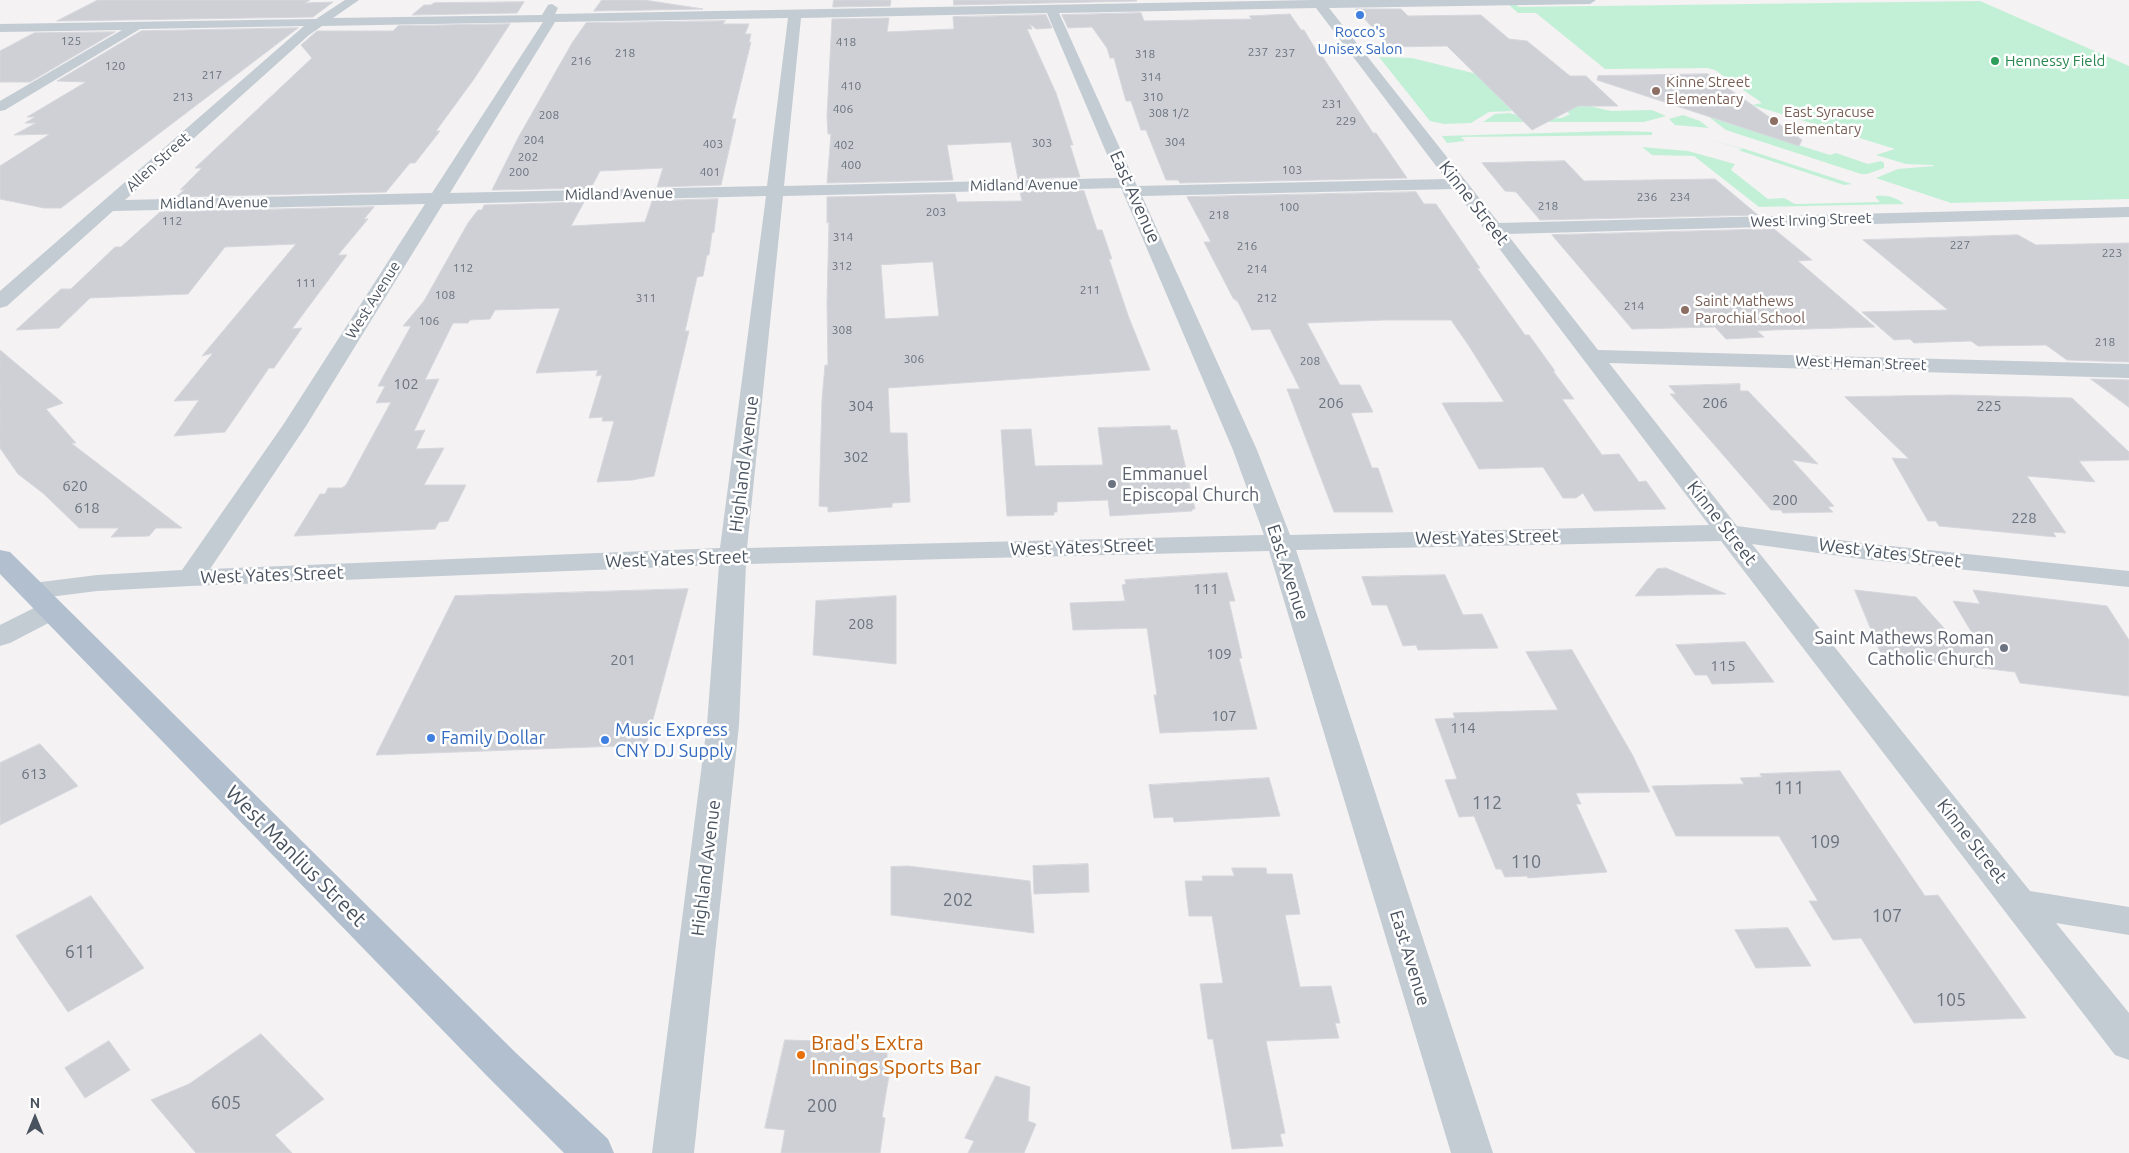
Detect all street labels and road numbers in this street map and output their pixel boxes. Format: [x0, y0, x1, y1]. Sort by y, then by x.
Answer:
street label: Allen Street [122, 129, 194, 195]
street label: East Avenue [1105, 147, 1165, 247]
street label: Kinne Street [1435, 157, 1513, 249]
street label: Midland Avenue [970, 175, 1078, 195]
street label: Midland Avenue [565, 184, 673, 204]
street label: Midland Avenue [160, 193, 268, 213]
street label: West Irving Street [1750, 209, 1872, 231]
street label: West Avenue [342, 258, 404, 342]
street label: West Heman Street [1795, 352, 1927, 374]
street label: Highland Avenue [725, 395, 763, 533]
street label: Kinne Street [1683, 477, 1761, 569]
street label: East Avenue [1262, 522, 1314, 622]
street label: West Yates Street [1415, 525, 1559, 549]
street label: West Yates Street [1010, 534, 1154, 560]
street label: West Yates Street [1817, 534, 1963, 572]
street label: West Yates Street [605, 546, 749, 572]
street label: West Yates Street [200, 562, 344, 588]
street label: West Manlius Street [220, 780, 372, 932]
street label: Kinne Street [1933, 795, 2011, 887]
street label: Highland Avenue [687, 799, 725, 937]
street label: East Avenue [1385, 908, 1435, 1008]

